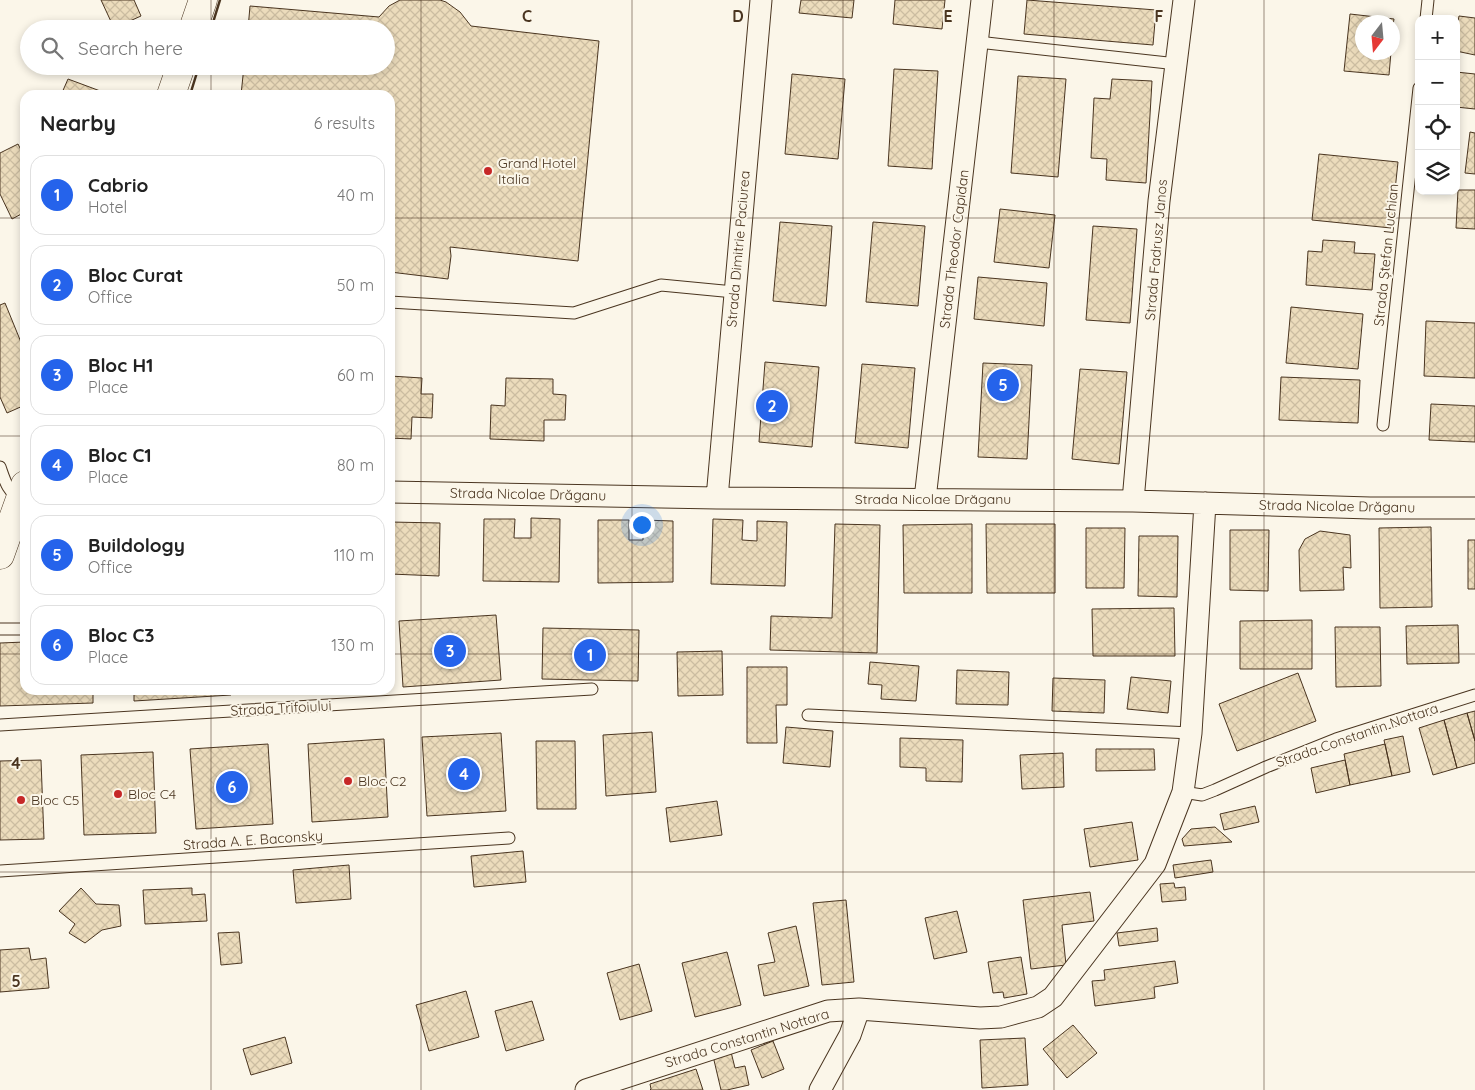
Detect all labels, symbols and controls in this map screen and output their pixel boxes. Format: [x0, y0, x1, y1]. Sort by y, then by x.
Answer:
text: C [522, 6, 532, 26]
text: D [732, 6, 744, 26]
text: E [943, 6, 953, 26]
text: F [1155, 6, 1164, 26]
north arrow [1355, 15, 1400, 60]
map controls [1415, 15, 1460, 195]
button: + [1415, 15, 1460, 60]
search box [20, 20, 395, 75]
icon: search [38, 34, 66, 62]
text: Search here [78, 36, 183, 60]
button: − [1415, 60, 1460, 105]
button: locate [1415, 105, 1460, 150]
text: Nearby [40, 110, 116, 136]
text: 6 results [314, 113, 375, 133]
button: layers [1415, 150, 1460, 195]
place label: Grand Hotel Italia [498, 154, 576, 188]
marker: Grand Hotel Italia [482, 165, 494, 177]
street label: Strada Theodor Capidan [935, 168, 973, 330]
street label: Strada Dimitrie Paciurea [722, 170, 754, 328]
text: Cabrio [88, 173, 148, 197]
street label: Strada Fadrusz Janos [1141, 179, 1171, 321]
street label: Strada Ștefan Luchian [1370, 183, 1402, 327]
text: 1 [54, 185, 60, 205]
text: 40 m [337, 185, 374, 205]
text: Hotel [88, 197, 127, 217]
text: Bloc Curat [88, 263, 183, 287]
text: 2 [52, 275, 62, 295]
text: 50 m [337, 275, 374, 295]
text: Office [88, 287, 133, 307]
text: Bloc H1 [88, 353, 153, 377]
text: 3 [53, 365, 61, 385]
text: 60 m [337, 365, 374, 385]
pin: 5 [987, 366, 1019, 404]
text: Place [88, 377, 128, 397]
pin: 2 [756, 387, 788, 425]
text: Bloc C1 [88, 443, 152, 467]
text: 4 [52, 455, 62, 475]
text: 80 m [337, 455, 374, 475]
text: Place [88, 467, 128, 487]
street label: Strada Nicolae Drăganu [450, 484, 606, 504]
street label: Strada Nicolae Drăganu [855, 490, 1011, 508]
street label: Strada Nicolae Drăganu [1259, 496, 1415, 516]
your location [629, 512, 655, 538]
text: Buildology [88, 533, 185, 557]
text: 5 [52, 545, 62, 565]
text: 110 m [334, 545, 374, 565]
text: Office [88, 557, 133, 577]
text: Bloc C3 [88, 623, 155, 647]
pin: 3 [434, 632, 466, 670]
text: 6 [53, 635, 61, 655]
text: 130 m [331, 635, 374, 655]
pin: 1 [574, 636, 606, 674]
text: Place [88, 647, 128, 667]
street label: Strada Trifoiului [230, 696, 332, 720]
street label: Strada Constantin Nottara [1273, 699, 1441, 771]
text: 4 [11, 753, 21, 773]
pin: 4 [448, 755, 480, 793]
pin: 6 [216, 768, 248, 806]
place label: Bloc C2 [358, 772, 407, 790]
marker: Bloc C2 [342, 775, 354, 787]
place label: Bloc C4 [128, 785, 176, 803]
marker: Bloc C4 [112, 788, 124, 800]
place label: Bloc C5 [31, 791, 79, 809]
marker: Bloc C5 [15, 794, 27, 806]
street label: Strada A. E. Baconsky [182, 826, 324, 854]
text: 5 [11, 971, 21, 991]
street label: Strada Constantin Nottara [663, 1004, 831, 1072]

